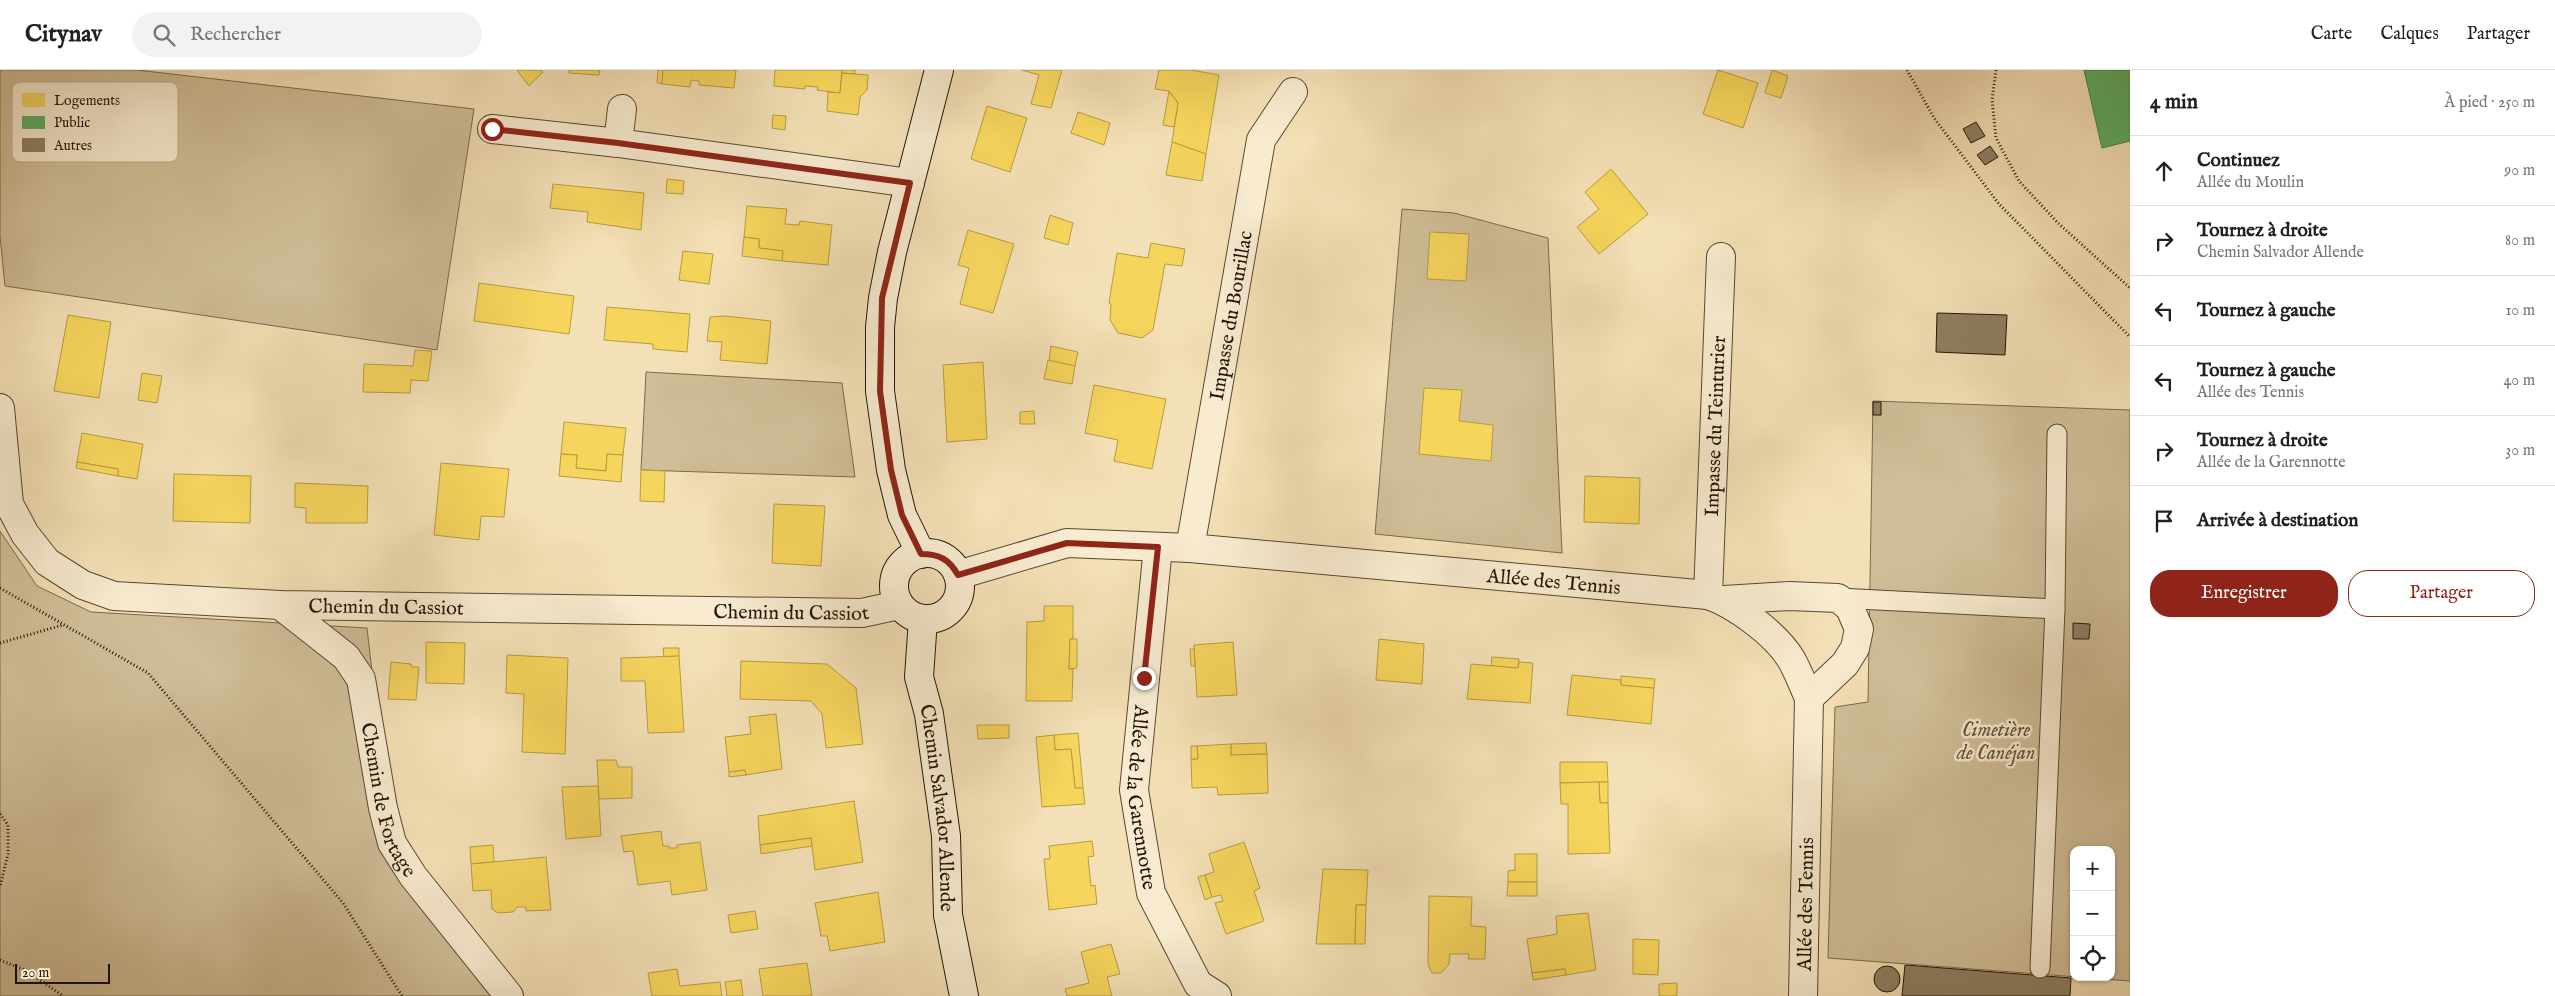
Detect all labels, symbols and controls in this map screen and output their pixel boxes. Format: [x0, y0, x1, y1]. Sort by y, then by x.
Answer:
search box [132, 12, 482, 57]
text: Citynav [25, 19, 102, 50]
icon: search [150, 21, 178, 49]
text: Rechercher [190, 23, 281, 47]
text: Carte [2311, 23, 2352, 46]
text: Calques [2380, 23, 2439, 46]
text: Partager [2467, 23, 2530, 46]
legend [12, 82, 178, 162]
text: 4 min [2150, 89, 2198, 116]
text: Logements [54, 92, 120, 110]
text: À pied · 250 m [2445, 93, 2535, 113]
text: Public [54, 114, 90, 132]
route start [481, 118, 504, 141]
text: Autres [53, 137, 92, 155]
text: Continuez [2197, 149, 2280, 173]
icon: ahead [2150, 157, 2178, 185]
text: 90 m [2504, 161, 2535, 181]
text: Allée du Moulin [2197, 173, 2304, 193]
text: Tournez à droite [2197, 219, 2328, 243]
icon: right [2150, 227, 2178, 255]
street label: Impasse du Bourillac [1205, 229, 1259, 403]
text: 80 m [2505, 231, 2535, 251]
text: Chemin Salvador Allende [2197, 243, 2364, 263]
icon: left [2150, 297, 2178, 325]
text: Tournez à gauche [2197, 299, 2336, 323]
text: 10 m [2505, 301, 2535, 321]
street label: Impasse du Teinturier [1700, 335, 1732, 517]
text: Tournez à gauche [2197, 359, 2336, 383]
icon: left [2150, 367, 2178, 395]
text: 40 m [2503, 371, 2535, 391]
text: Allée des Tennis [2197, 383, 2304, 403]
text: Tournez à droite [2197, 429, 2328, 453]
icon: right [2150, 437, 2178, 465]
text: 30 m [2505, 441, 2535, 461]
text: Allée de la Garennotte [2197, 453, 2346, 473]
icon: arrive [2150, 507, 2178, 535]
text: Arrivée à destination [2197, 509, 2358, 533]
street label: Allée des Tennis [1485, 564, 1622, 601]
button: Enregistrer [2150, 570, 2338, 617]
button: Partager [2348, 570, 2535, 617]
street label: Chemin du Cassiot [308, 594, 464, 622]
street label: Chemin du Cassiot [713, 600, 872, 627]
route end [1133, 667, 1156, 690]
street label: Chemin Salvador Allende [913, 702, 959, 912]
street label: Allée de la Garennotte [1120, 703, 1161, 892]
park label: Cimetière de Canéjan [1956, 718, 2035, 766]
street label: Chemin de Fortage [355, 721, 421, 882]
street label: Allée des Tennis [1793, 837, 1820, 972]
map controls [2070, 846, 2115, 981]
button: + [2070, 846, 2115, 891]
button: − [2070, 891, 2115, 936]
button: locate [2070, 936, 2115, 981]
scale bar [15, 961, 110, 984]
text: 20 m [22, 964, 49, 982]

